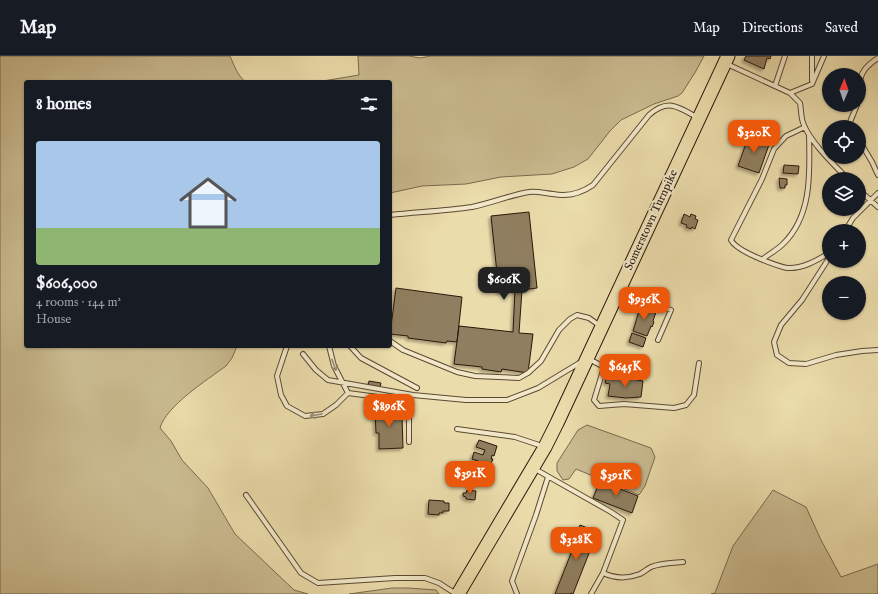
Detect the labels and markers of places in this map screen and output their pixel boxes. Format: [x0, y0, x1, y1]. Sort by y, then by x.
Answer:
pin: $320K [726, 120, 782, 154]
pin: $606K [476, 267, 532, 301]
pin: $936K [616, 287, 672, 321]
pin: $645K [597, 354, 653, 388]
pin: $896K [361, 394, 417, 428]
pin: $391K [442, 461, 498, 495]
pin: $391K [588, 463, 644, 497]
pin: $328K [548, 527, 604, 561]

